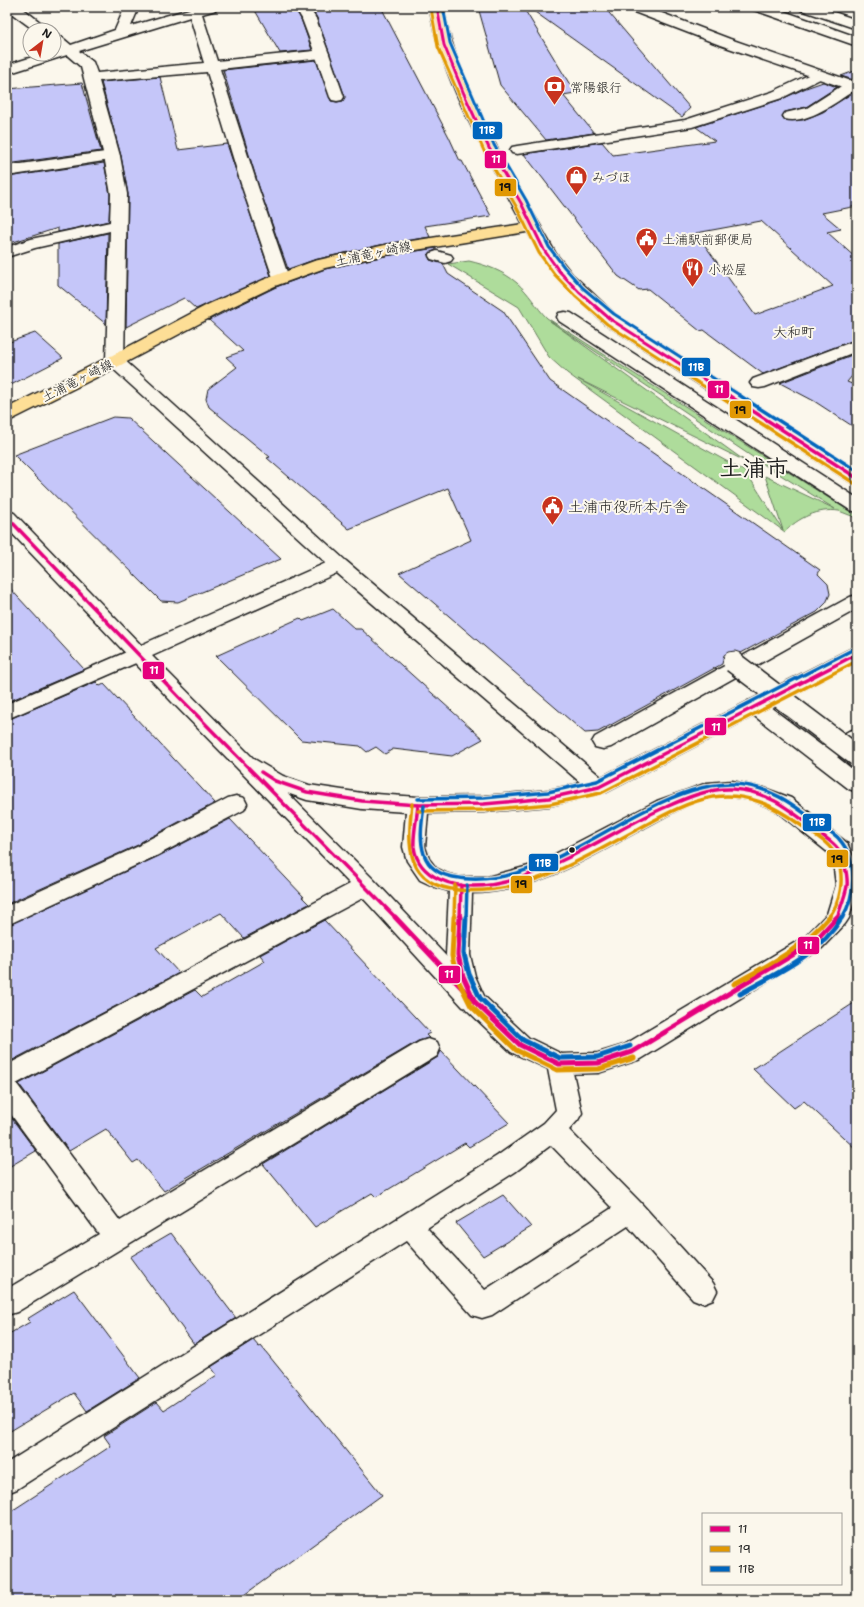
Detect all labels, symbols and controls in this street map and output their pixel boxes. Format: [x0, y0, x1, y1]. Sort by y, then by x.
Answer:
north arrow [22, 22, 62, 62]
text: N [39, 25, 55, 43]
bank icon: 常陽銀行 [541, 74, 567, 107]
place label: 常陽銀行 [570, 79, 622, 96]
line badge: 11B [472, 121, 503, 140]
text: 11B [479, 123, 495, 138]
line badge: 11 [484, 150, 507, 169]
text: 11 [491, 152, 501, 167]
shop icon: みづほ [564, 164, 590, 197]
place label: みづほ [592, 169, 631, 186]
line badge: 19 [494, 178, 517, 197]
text: 19 [499, 180, 512, 195]
public building icon: 土浦駅前郵便局 [633, 226, 659, 259]
place label: 土浦駅前郵便局 [662, 231, 753, 248]
street label: 土浦竜ヶ崎線 [333, 237, 414, 270]
restaurant icon: 小松屋 [680, 256, 706, 289]
place label: 小松屋 [708, 261, 747, 278]
district label: 大和町 [773, 323, 815, 341]
street label: 土浦竜ヶ崎線 [39, 355, 117, 406]
line badge: 11B [681, 357, 711, 377]
text: 11B [688, 360, 704, 375]
line badge: 11 [707, 380, 730, 399]
text: 11 [714, 382, 724, 397]
line badge: 19 [729, 400, 752, 419]
text: 19 [734, 403, 747, 418]
district label: 土浦市 [720, 453, 789, 483]
public building icon: 土浦市役所本庁舎 [539, 494, 565, 527]
place label: 土浦市役所本庁舎 [568, 497, 688, 517]
line badge: 11 [142, 661, 165, 680]
text: 11 [149, 663, 159, 678]
line badge: 11 [704, 717, 727, 736]
text: 11 [711, 720, 721, 735]
line badge: 11B [802, 813, 832, 832]
text: 11B [809, 815, 825, 830]
unlabelled marker [567, 845, 577, 855]
line badge: 19 [826, 849, 849, 868]
text: 19 [831, 852, 844, 867]
line badge: 11B [528, 853, 559, 872]
text: 11B [535, 856, 551, 871]
line badge: 19 [510, 875, 533, 894]
text: 19 [515, 877, 528, 892]
line badge: 11 [797, 936, 820, 955]
text: 11 [803, 938, 813, 953]
line badge: 11 [438, 965, 461, 984]
text: 11 [444, 967, 454, 982]
legend [702, 1513, 842, 1585]
text: 11 [738, 1521, 748, 1537]
text: 19 [738, 1541, 751, 1557]
text: 11B [738, 1561, 755, 1577]

